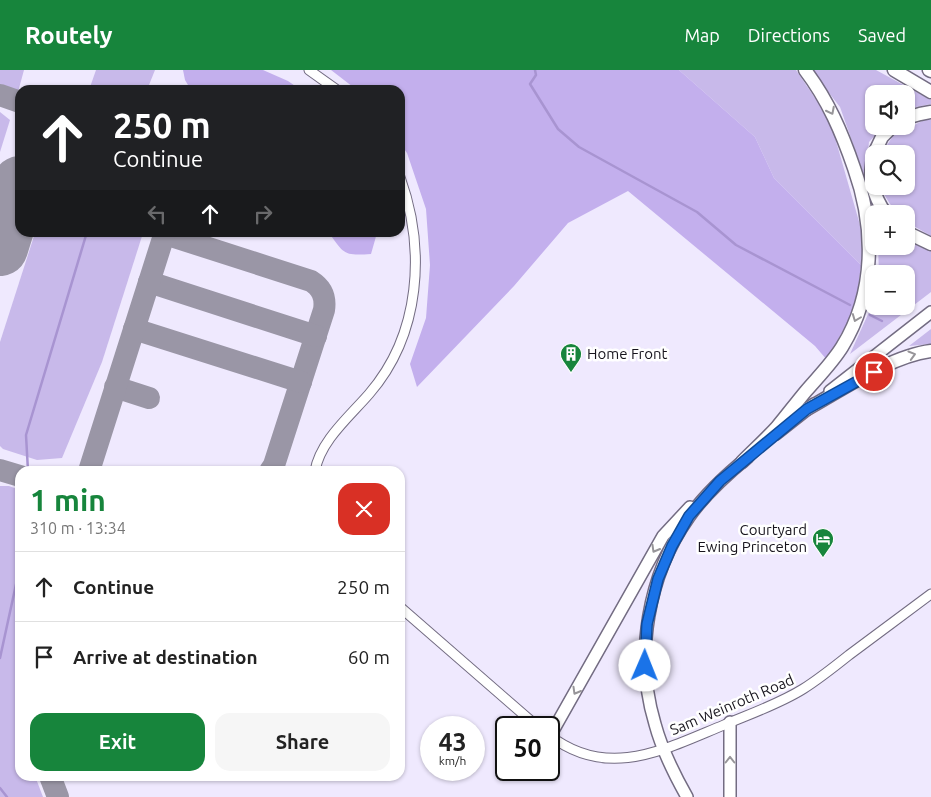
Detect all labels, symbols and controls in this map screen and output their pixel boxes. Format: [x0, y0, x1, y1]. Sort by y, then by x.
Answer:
text: Routely [25, 22, 112, 49]
text: Map [684, 25, 720, 45]
text: Directions [748, 25, 830, 45]
text: Saved [858, 25, 906, 45]
map controls [865, 85, 915, 315]
button: sound [865, 85, 915, 135]
icon: ahead [30, 105, 95, 170]
text: 250 m [113, 105, 211, 145]
one-way arrow [825, 106, 835, 115]
button: search [865, 145, 915, 195]
text: Continue [113, 146, 203, 171]
icon: left [143, 200, 171, 228]
icon: ahead [196, 200, 224, 228]
icon: right [249, 200, 277, 228]
button: + [865, 205, 915, 255]
button: − [865, 265, 915, 315]
one-way arrow [852, 313, 862, 322]
building icon: Home Front [559, 342, 583, 373]
place label: Home Front [587, 345, 668, 362]
one-way arrow [908, 350, 916, 360]
pin [853, 351, 895, 393]
icon: arrive [860, 358, 888, 386]
text: 1 min [30, 483, 106, 517]
button: close [338, 483, 390, 535]
text: 310 m · 13:34 [30, 519, 126, 537]
place label: Courtyard Ewing Princeton [698, 521, 807, 555]
hotel icon: Courtyard Ewing Princeton [811, 527, 835, 558]
one-way arrow [652, 544, 662, 553]
icon: ahead [30, 573, 58, 601]
text: Continue [73, 576, 154, 598]
text: 250 m [337, 576, 390, 598]
position arrow [618, 639, 670, 691]
icon: arrive [30, 643, 58, 671]
text: Arrive at destination [73, 646, 258, 668]
text: 60 m [348, 646, 390, 668]
street label: Sam Weinroth Road [667, 671, 796, 738]
one-way arrow [572, 685, 582, 694]
button: Exit [30, 713, 205, 771]
button: Share [215, 713, 390, 771]
speed limit sign: 50 [495, 716, 560, 781]
text: 43 [438, 728, 467, 756]
text: km/h [439, 754, 466, 767]
one-way arrow [725, 755, 735, 763]

